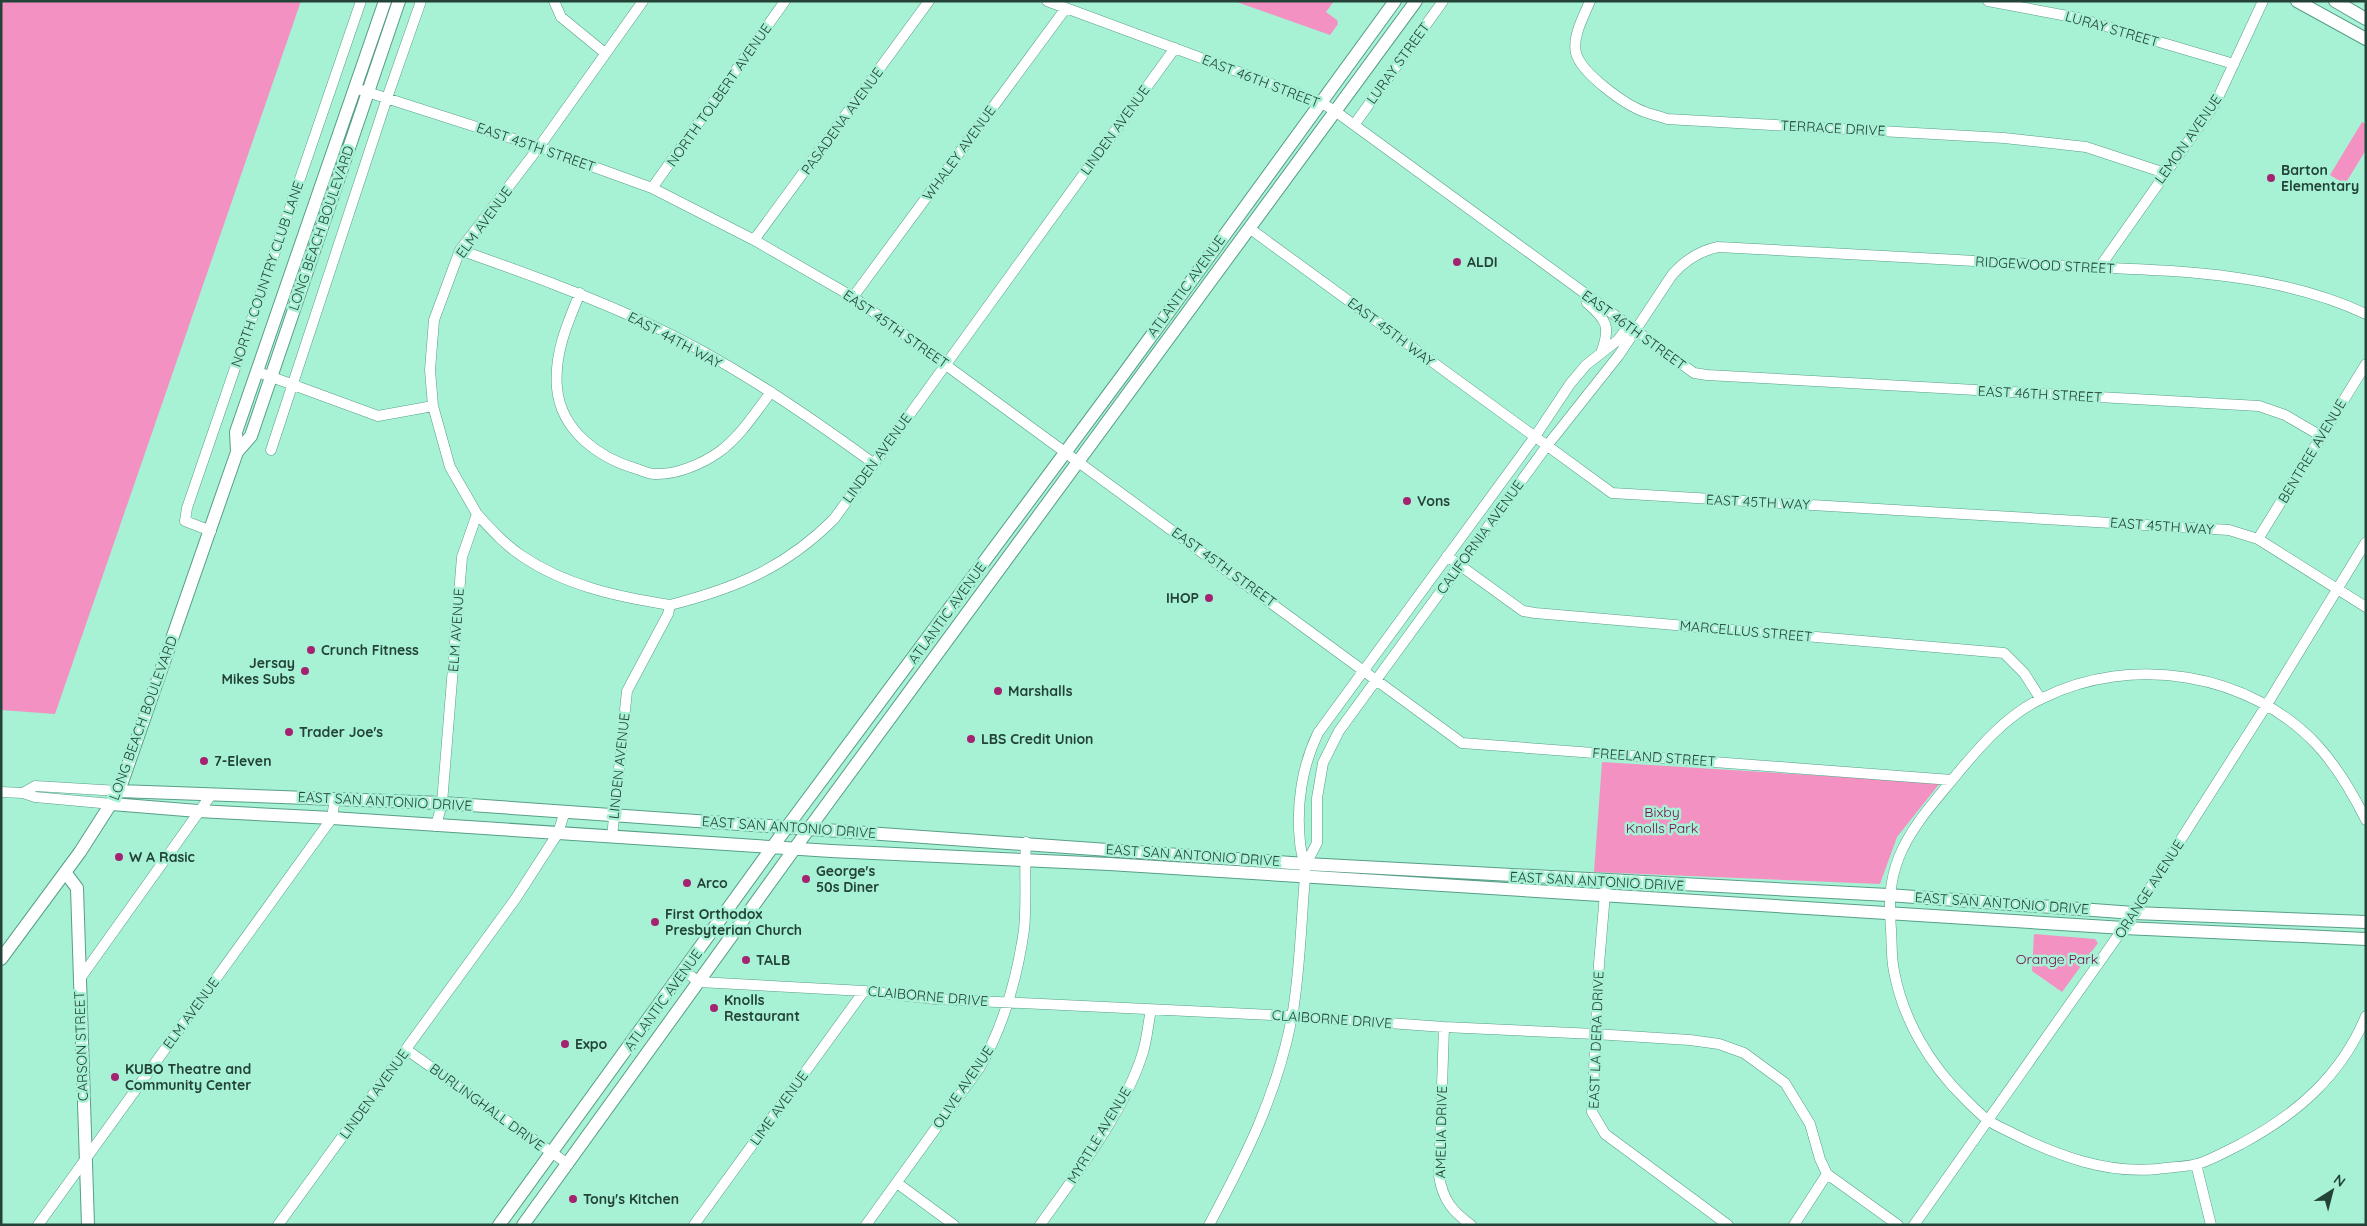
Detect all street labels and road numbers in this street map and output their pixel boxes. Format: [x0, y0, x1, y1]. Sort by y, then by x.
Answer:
street label: LURAY STREET [2063, 7, 2161, 51]
street label: LURAY STREET [1362, 19, 1434, 107]
street label: NORTH TOLBERT AVENUE [663, 20, 775, 170]
street label: EAST 46TH STREET [1200, 50, 1322, 112]
street label: PASADENA AVENUE [797, 64, 887, 178]
street label: LINDEN AVENUE [1076, 82, 1154, 178]
street label: LEMON AVENUE [2151, 91, 2225, 187]
street label: WHALEY AVENUE [919, 102, 999, 204]
street label: TERRACE DRIVE [1780, 116, 1886, 140]
street label: EAST 45TH STREET [474, 118, 598, 176]
street label: LONG BEACH BOULEVARD [284, 143, 358, 313]
street label: NORTH COUNTRY CLUB LANE [227, 179, 307, 369]
street label: ELM AVENUE [452, 183, 516, 261]
street label: ATLANTIC AVENUE [1143, 231, 1229, 340]
street label: RIDGEWOOD STREET [1975, 252, 2115, 278]
street label: EAST 45TH STREET [840, 286, 952, 372]
street label: EAST 46TH STREET [1578, 286, 1690, 374]
street label: EAST 45TH WAY [1344, 293, 1438, 371]
street label: EAST 44TH WAY [625, 308, 725, 372]
street label: EAST 46TH STREET [1977, 382, 2103, 406]
street label: BENTREE AVENUE [2274, 396, 2350, 506]
street label: LINDEN AVENUE [838, 410, 916, 506]
street label: CALIFORNIA AVENUE [1433, 476, 1528, 598]
street label: EAST 45TH WAY [1706, 490, 1811, 514]
street label: EAST 45TH WAY [2109, 513, 2215, 539]
street label: EAST 45TH STREET [1168, 523, 1280, 611]
street label: ATLANTIC AVENUE [904, 558, 990, 667]
street label: ELM AVENUE [444, 587, 468, 673]
street label: MARCELLUS STREET [1679, 616, 1813, 646]
street label: LONG BEACH BOULEVARD [105, 633, 181, 803]
street label: LINDEN AVENUE [604, 712, 634, 820]
street label: FREELAND STREET [1592, 744, 1716, 770]
street label: EAST SAN ANTONIO DRIVE [297, 787, 473, 815]
street label: EAST SAN ANTONIO DRIVE [701, 812, 877, 842]
street label: ORANGE AVENUE [2110, 836, 2188, 942]
street label: EAST SAN ANTONIO DRIVE [1105, 840, 1281, 870]
street label: EAST SAN ANTONIO DRIVE [1509, 867, 1685, 895]
street label: EAST SAN ANTONIO DRIVE [1914, 888, 2090, 918]
street label: ATLANTIC AVENUE [620, 945, 706, 1054]
street label: EAST LA DERA DRIVE [1585, 971, 1607, 1109]
street label: ELM AVENUE [159, 974, 223, 1052]
street label: CLAIBORNE DRIVE [867, 982, 989, 1010]
street label: CARSON STREET [70, 991, 92, 1101]
street label: CLAIBORNE DRIVE [1271, 1006, 1393, 1032]
street label: OLIVE AVENUE [929, 1042, 997, 1132]
street label: LINDEN AVENUE [335, 1046, 413, 1142]
street label: BURLINGHALL DRIVE [426, 1059, 548, 1155]
street label: LIME AVENUE [746, 1067, 812, 1149]
street label: MYRTLE AVENUE [1063, 1083, 1135, 1187]
street label: AMELIA DRIVE [1431, 1085, 1451, 1178]

